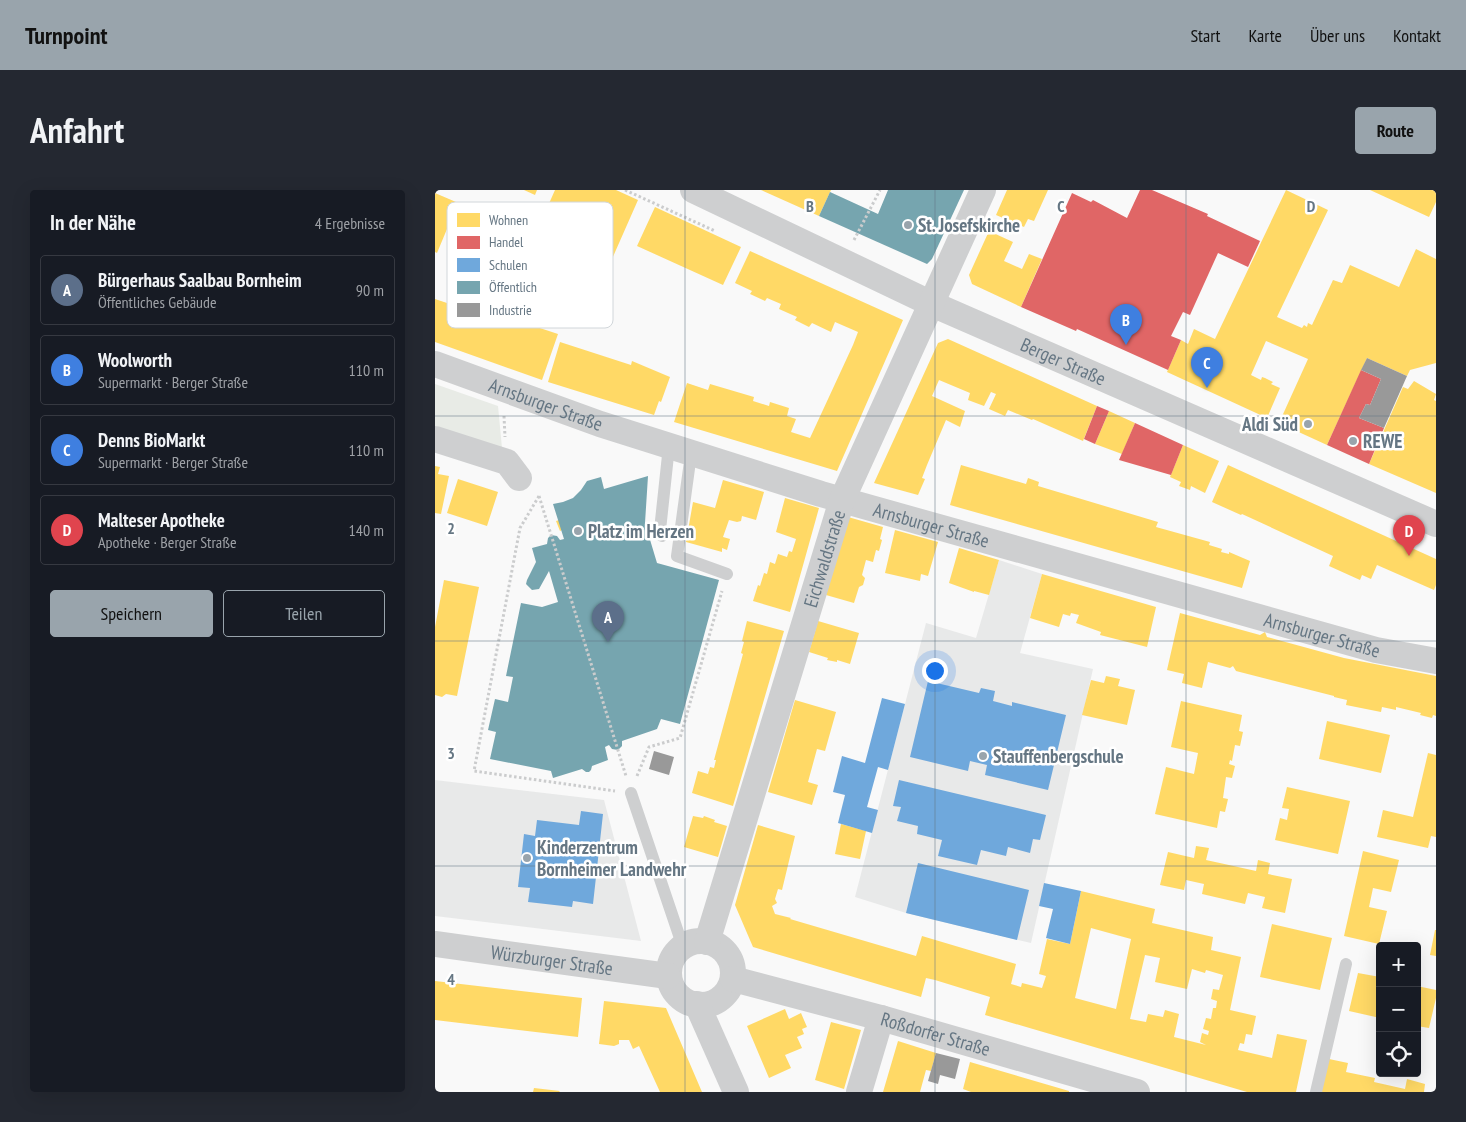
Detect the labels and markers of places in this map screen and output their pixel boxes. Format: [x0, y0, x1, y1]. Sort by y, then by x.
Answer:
place label: St. Josefskirche [918, 213, 1020, 237]
marker: St. Josefskirche [902, 219, 914, 231]
pin: B [1110, 304, 1142, 345]
pin: C [1191, 347, 1223, 388]
place label: Aldi Süd [1241, 412, 1298, 436]
marker: Aldi Süd [1302, 418, 1314, 430]
place label: REWE [1363, 429, 1403, 453]
marker: REWE [1347, 435, 1359, 447]
pin: D [1393, 515, 1425, 556]
place label: Platz im Herzen [588, 519, 694, 543]
marker: Platz im Herzen [572, 525, 584, 537]
pin: A [592, 601, 624, 642]
place label: Stauffenbergschule [993, 744, 1124, 768]
marker: Stauffenbergschule [977, 750, 989, 762]
place label: Kinderzentrum Bornheimer Landwehr [537, 835, 687, 881]
marker: Kinderzentrum Bornheimer Landwehr [521, 852, 533, 864]

